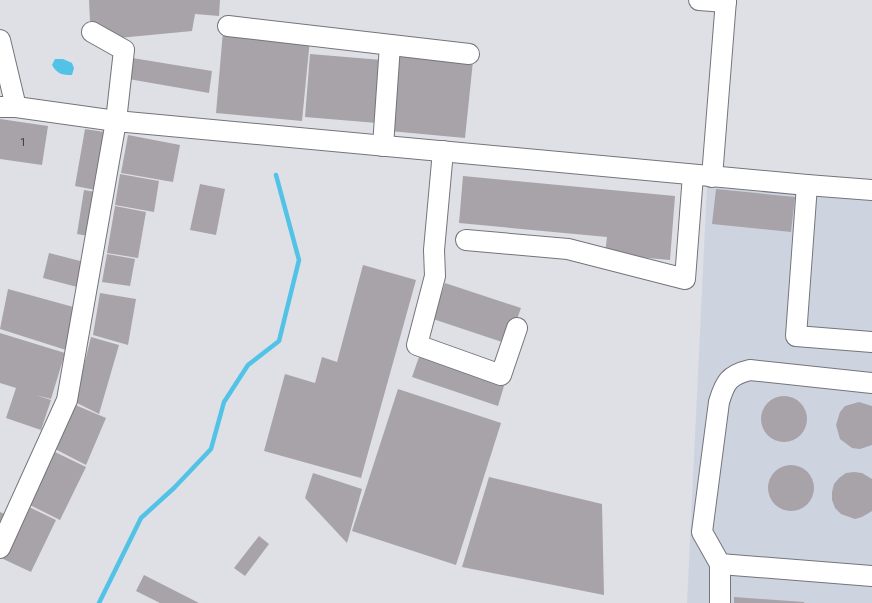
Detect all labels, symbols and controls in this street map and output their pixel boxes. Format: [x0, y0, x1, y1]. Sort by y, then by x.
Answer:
house number: 1 [20, 136, 26, 149]

